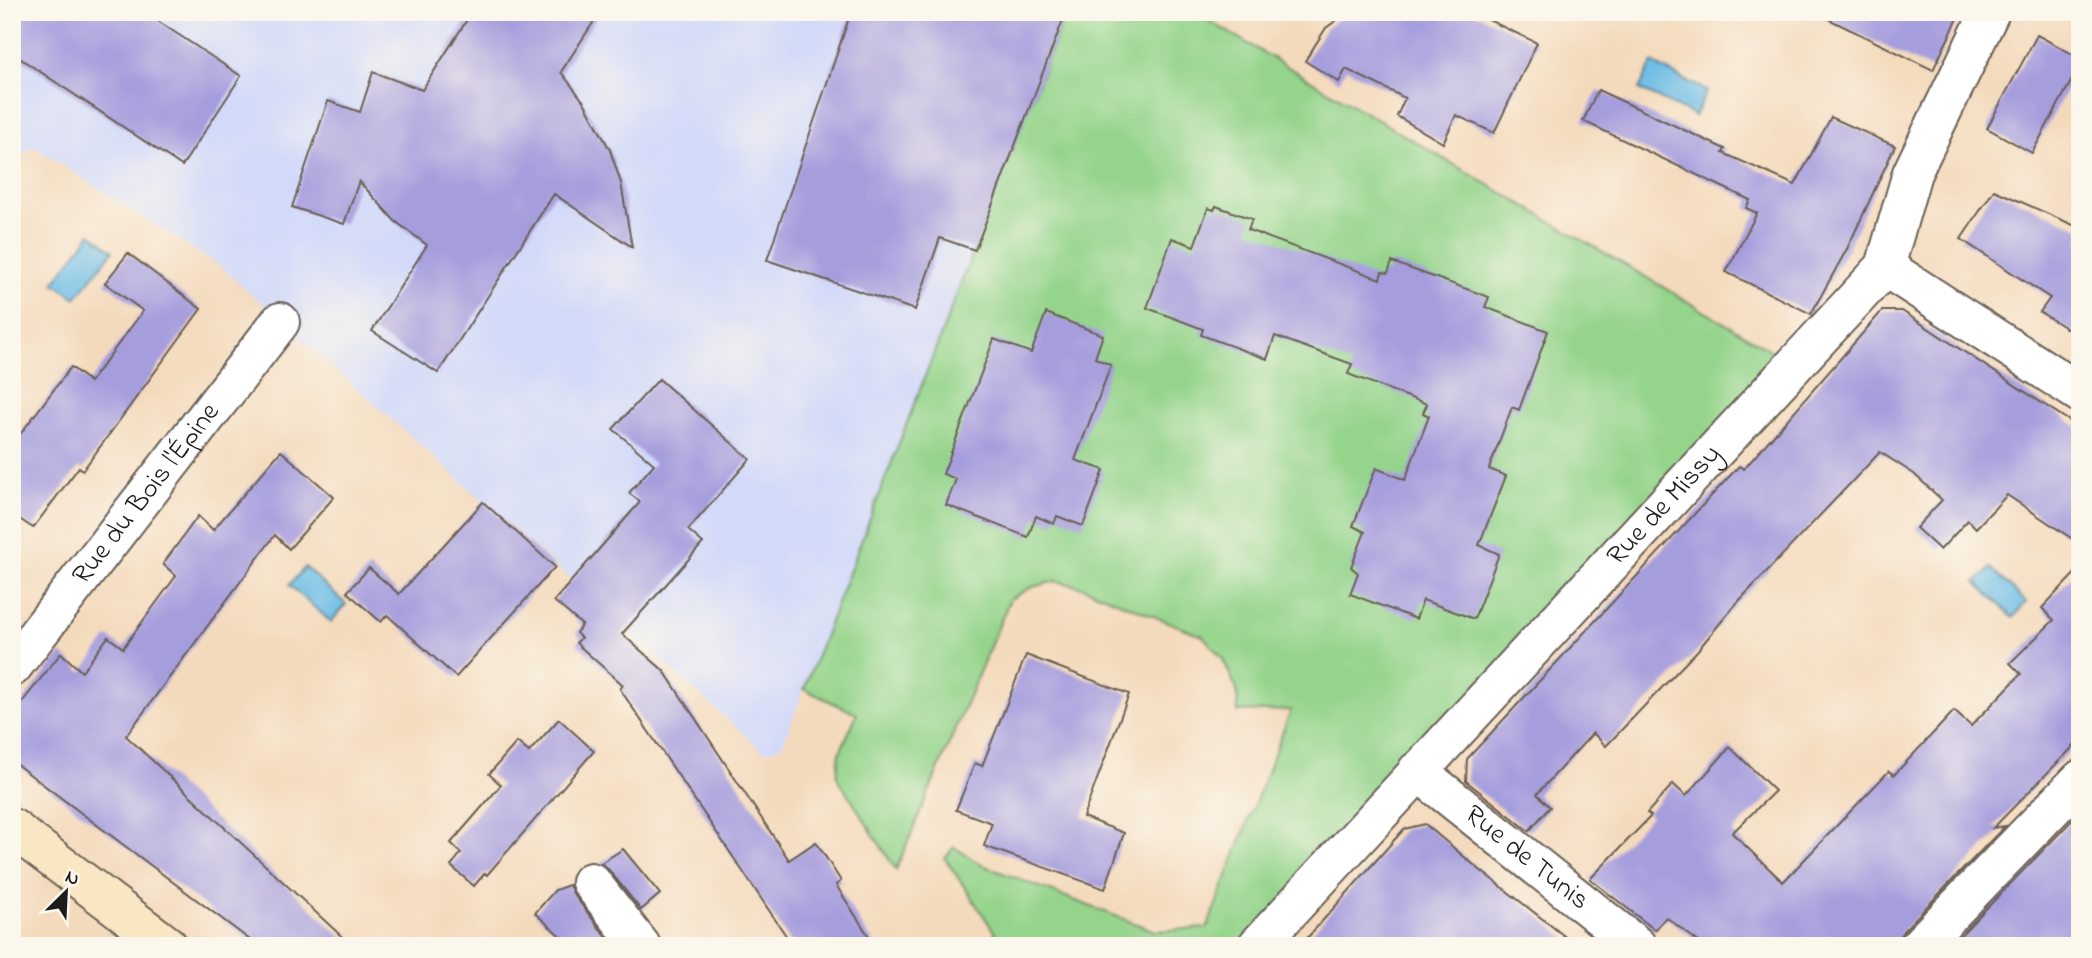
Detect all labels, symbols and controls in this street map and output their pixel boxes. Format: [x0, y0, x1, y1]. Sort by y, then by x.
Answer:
street label: Rue du Bois l'Épine [62, 394, 231, 594]
street label: Rue de Missy [1598, 436, 1731, 575]
street label: Rue de Tunis [1455, 796, 1598, 921]
north arrow [32, 856, 102, 926]
text: N [61, 864, 83, 894]

